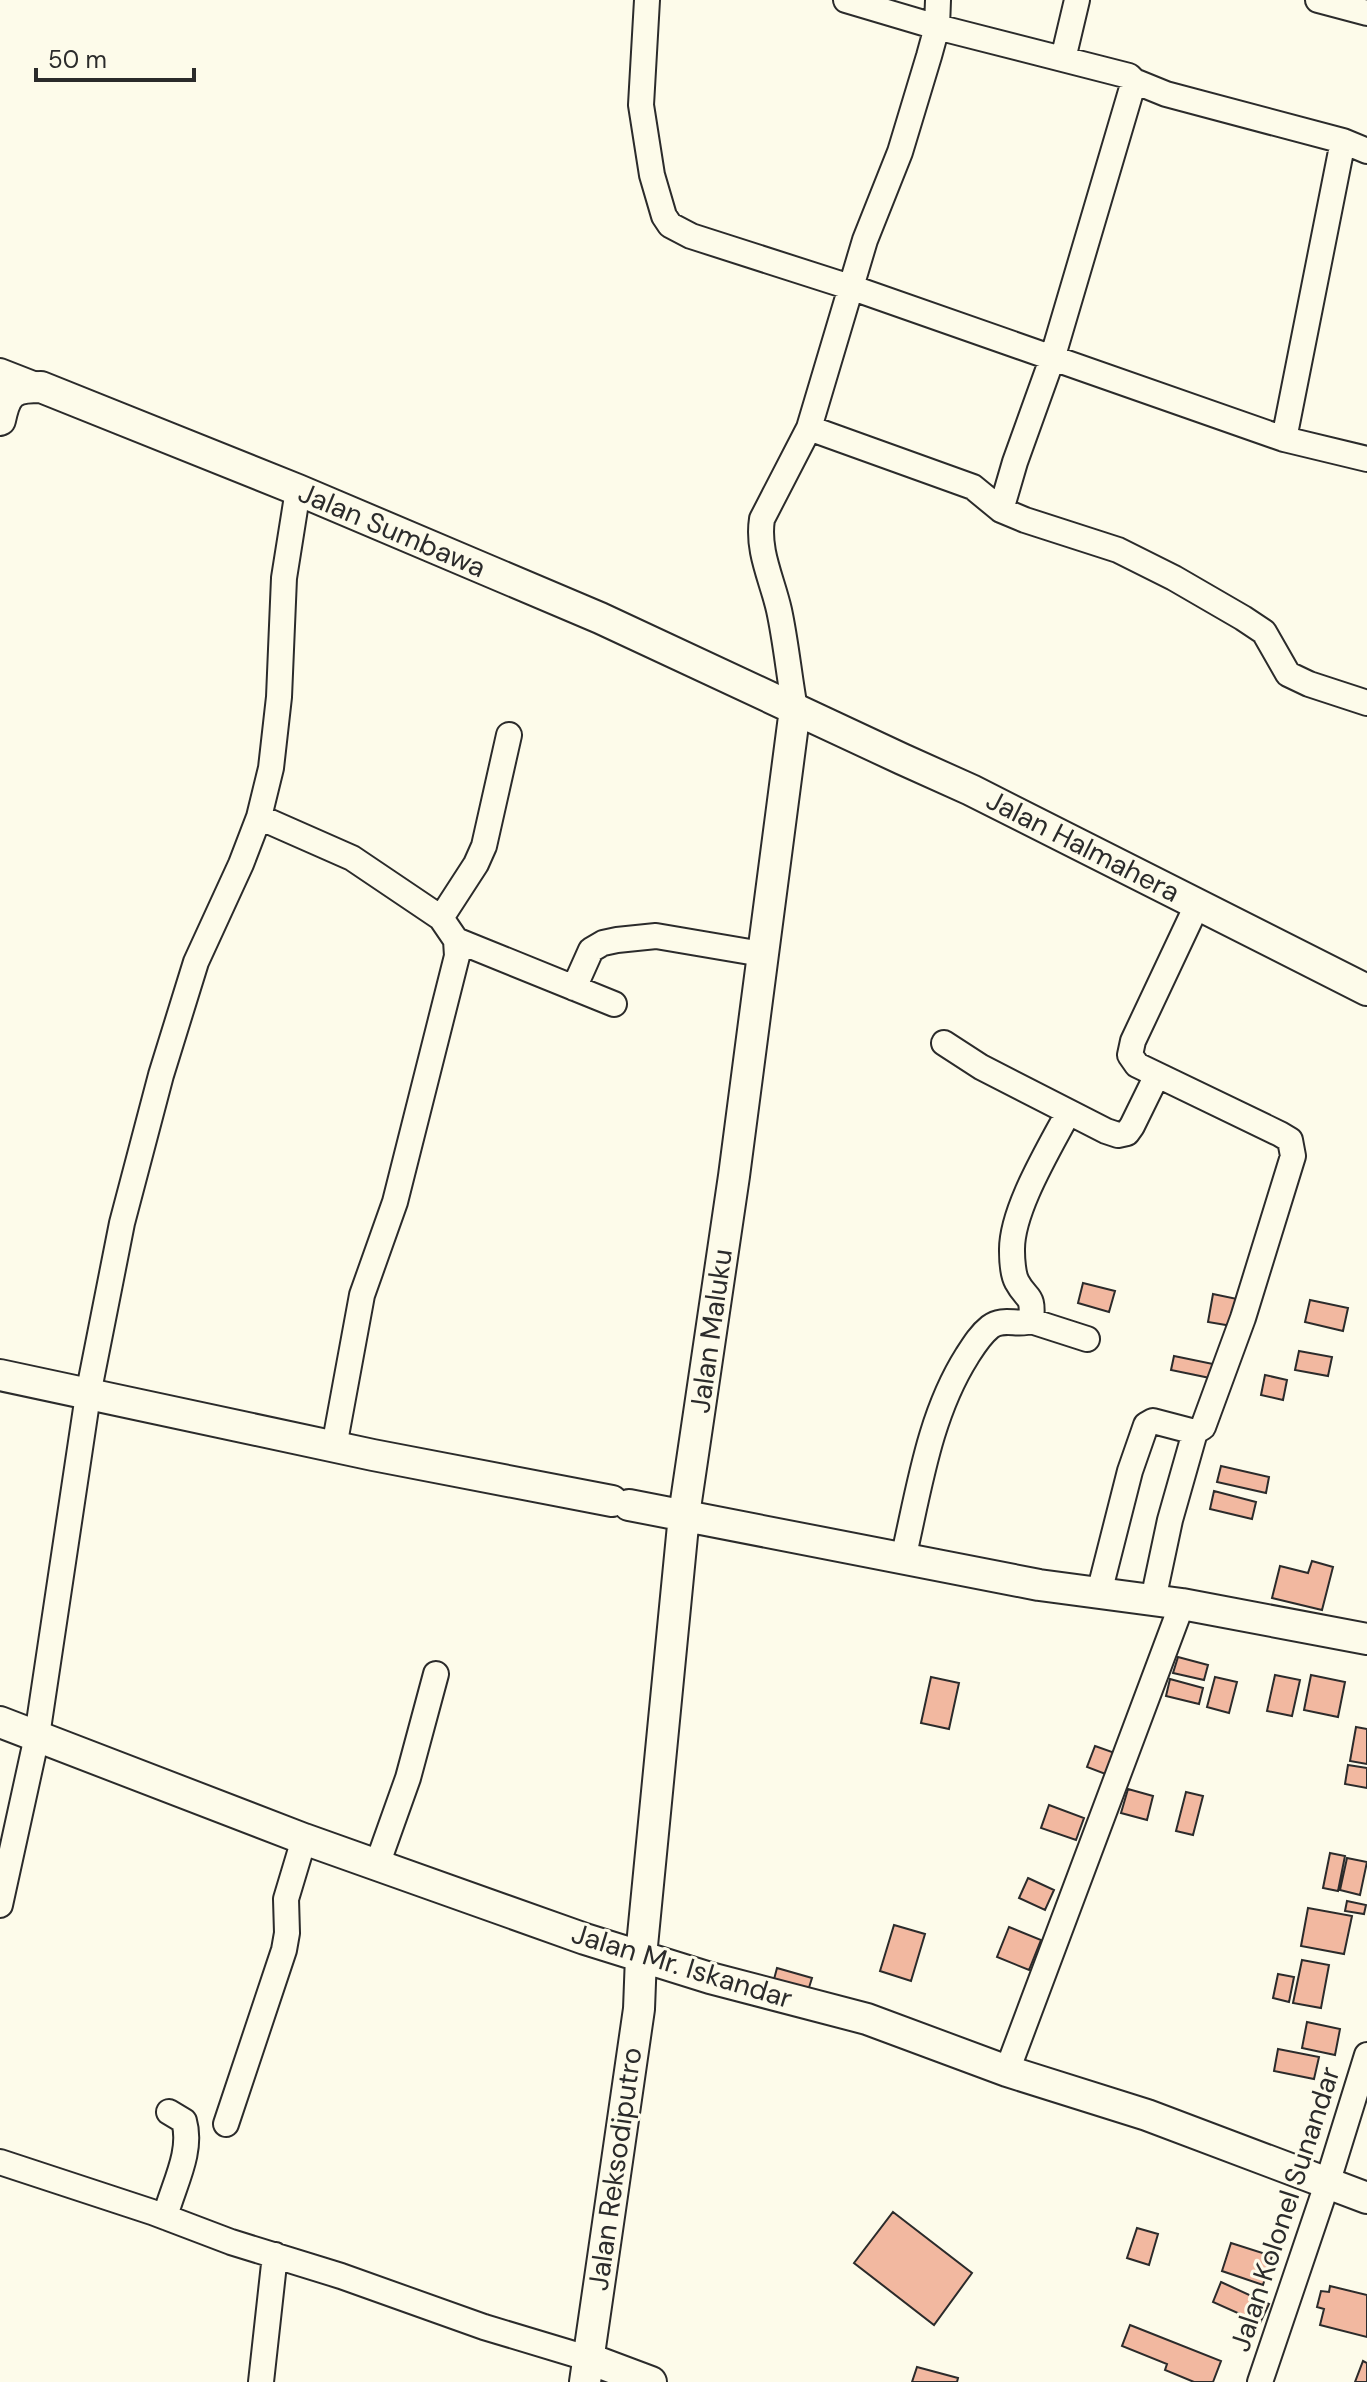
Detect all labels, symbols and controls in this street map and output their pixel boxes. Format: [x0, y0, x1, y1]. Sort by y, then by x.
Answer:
scale bar [36, 32, 194, 82]
text: 50 m [48, 44, 107, 75]
street label: Jalan Sumbawa [293, 474, 491, 586]
street label: Jalan Halmahera [980, 781, 1186, 911]
street label: Jalan Maluku [681, 1246, 741, 1416]
street label: Jalan Mr. Iskandar [567, 1915, 797, 2017]
street label: Jalan Reksodiputro [580, 2045, 650, 2293]
street label: Jalan Kolonel Sunandar [1221, 2062, 1349, 2356]

